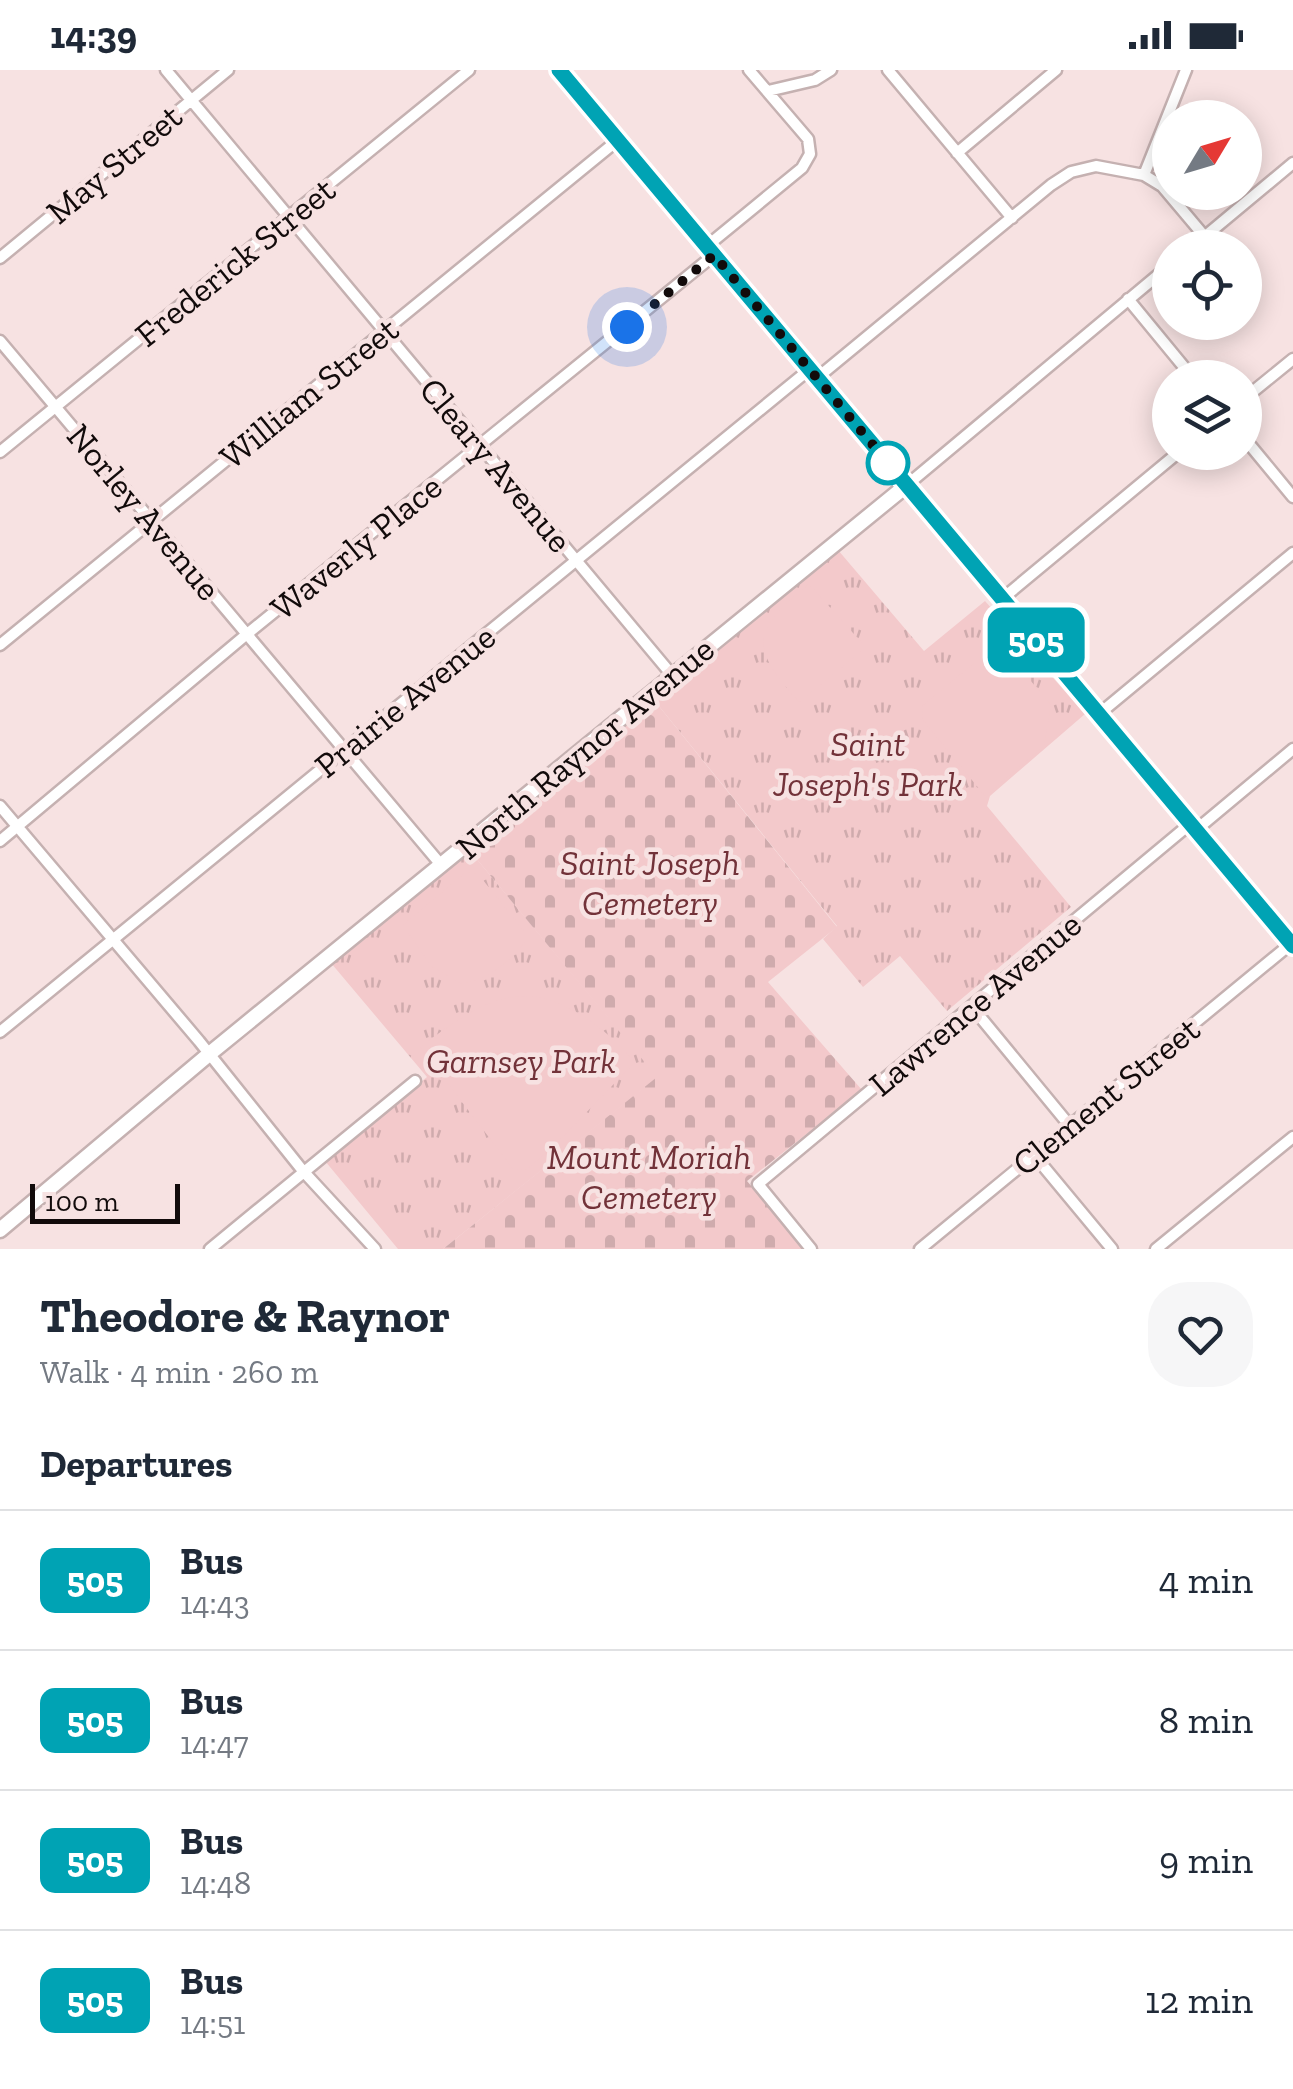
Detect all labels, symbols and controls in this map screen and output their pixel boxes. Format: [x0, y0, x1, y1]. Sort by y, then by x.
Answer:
text: 14:39 [50, 12, 137, 58]
street label: May Street [38, 95, 190, 233]
north arrow [1152, 100, 1262, 210]
map controls [1152, 100, 1262, 470]
street label: Frederick Street [126, 168, 344, 356]
button: locate [1152, 230, 1262, 340]
your location [602, 302, 652, 352]
street label: William Street [211, 308, 407, 478]
button: layers [1152, 360, 1262, 470]
street label: Cleary Avenue [411, 369, 581, 561]
street label: Norley Avenue [58, 415, 230, 609]
unlabelled marker [867, 442, 909, 484]
street label: Waverly Place [262, 465, 450, 629]
line badge: 505 [978, 608, 1094, 672]
street label: Prairie Avenue [306, 615, 504, 787]
text: 505 [1008, 619, 1064, 661]
street label: North Raynor Avenue [448, 628, 722, 868]
park label: Saint Joseph's Park [772, 723, 963, 805]
park label: Saint Joseph Cemetery [560, 842, 740, 924]
street label: Lawrence Avenue [860, 903, 1090, 1105]
street label: Clement Street [1004, 1008, 1208, 1184]
park label: Garnsey Park [426, 1040, 616, 1082]
park label: Mount Moriah Cemetery [547, 1136, 751, 1218]
scale bar [30, 1179, 180, 1224]
text: 100 m [45, 1185, 119, 1218]
button: heart [1148, 1282, 1253, 1387]
text: Theodore & Raynor [40, 1287, 450, 1344]
text: Walk · 4 min · 260 m [40, 1353, 318, 1391]
text: Departures [40, 1441, 232, 1487]
text: Bus [180, 1538, 243, 1584]
text: 4 min [1159, 1557, 1253, 1603]
text: 505 [67, 1559, 123, 1601]
text: 14:43 [180, 1584, 250, 1622]
text: Bus [180, 1678, 243, 1724]
text: 8 min [1159, 1697, 1253, 1743]
text: 505 [67, 1699, 123, 1741]
text: 14:47 [180, 1724, 249, 1762]
text: Bus [180, 1818, 243, 1864]
text: 9 min [1159, 1837, 1253, 1883]
text: 505 [67, 1839, 123, 1881]
text: 14:48 [180, 1864, 251, 1902]
text: Bus [180, 1958, 243, 2004]
text: 12 min [1145, 1977, 1253, 2023]
text: 505 [67, 1979, 123, 2021]
text: 14:51 [180, 2004, 245, 2042]

